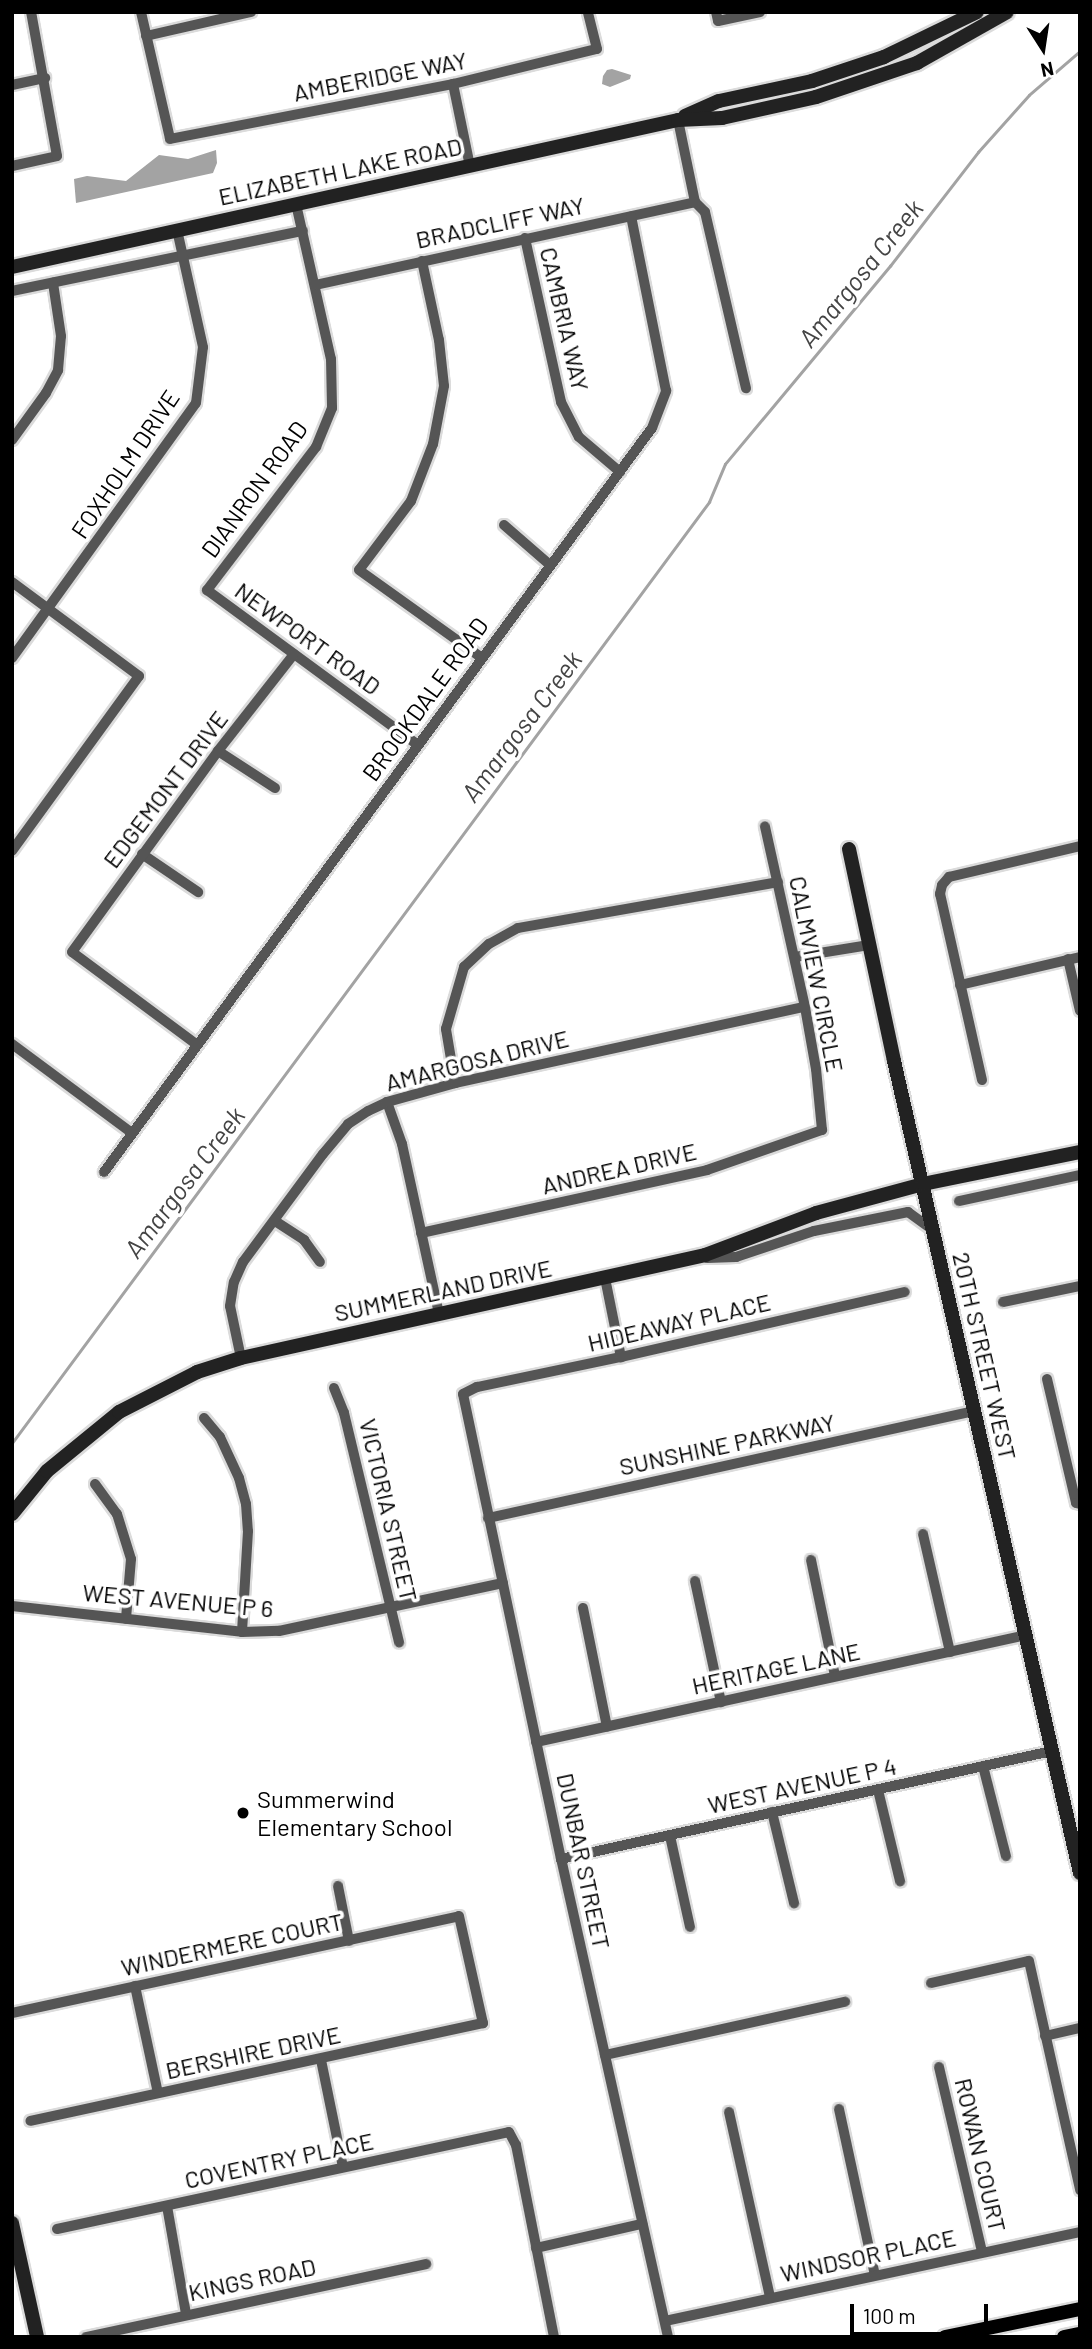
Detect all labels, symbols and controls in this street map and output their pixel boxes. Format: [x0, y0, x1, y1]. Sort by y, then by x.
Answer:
north arrow [1008, 14, 1078, 84]
street label: AMBERIDGE WAY [291, 45, 469, 107]
text: N [1039, 57, 1056, 83]
street label: ELIZABETH LAKE ROAD [216, 131, 464, 211]
street label: BRADCLIFF WAY [413, 190, 587, 254]
water label: Amargosa Creek [791, 193, 929, 353]
street label: CAMBRIA WAY [534, 244, 596, 394]
street label: FOXHOLM DRIVE [65, 384, 185, 544]
street label: DIANRON ROAD [195, 415, 313, 563]
street label: NEWPORT ROAD [230, 576, 386, 700]
street label: BROOKDALE ROAD [356, 612, 494, 786]
water label: Amargosa Creek [454, 644, 588, 808]
street label: EDGEMONT DRIVE [97, 705, 233, 873]
street label: CALMVIEW CIRCLE [784, 873, 850, 1075]
street label: AMARGOSA DRIVE [382, 1023, 572, 1097]
water label: Amargosa Creek [117, 1100, 251, 1264]
street label: ANDREA DRIVE [539, 1136, 699, 1200]
street label: 20TH STREET WEST [947, 1249, 1023, 1463]
street label: SUMMERLAND DRIVE [331, 1253, 555, 1327]
street label: HIDEAWAY PLACE [585, 1287, 773, 1357]
street label: SUNSHINE PARKWAY [617, 1407, 837, 1481]
street label: VICTORIA STREET [354, 1416, 424, 1604]
street label: WEST AVENUE P 6 [81, 1577, 275, 1623]
street label: HERITAGE LANE [689, 1636, 863, 1700]
street label: WEST AVENUE P 4 [705, 1751, 899, 1819]
street label: DUNBAR STREET [551, 1770, 617, 1952]
place label: Summerwind Elementary School [257, 1785, 452, 1841]
marker: Summerwind Elementary School [235, 1805, 251, 1821]
street label: WINDERMERE COURT [118, 1906, 346, 1982]
street label: BERSHIRE DRIVE [163, 2019, 343, 2085]
street label: ROWAN COURT [949, 2075, 1013, 2235]
street label: COVENTRY PLACE [182, 2126, 376, 2194]
street label: WINDSOR PLACE [778, 2222, 958, 2288]
street label: KINGS ROAD [186, 2251, 318, 2307]
scale bar [854, 2290, 992, 2334]
text: 100 m [863, 2303, 916, 2328]

